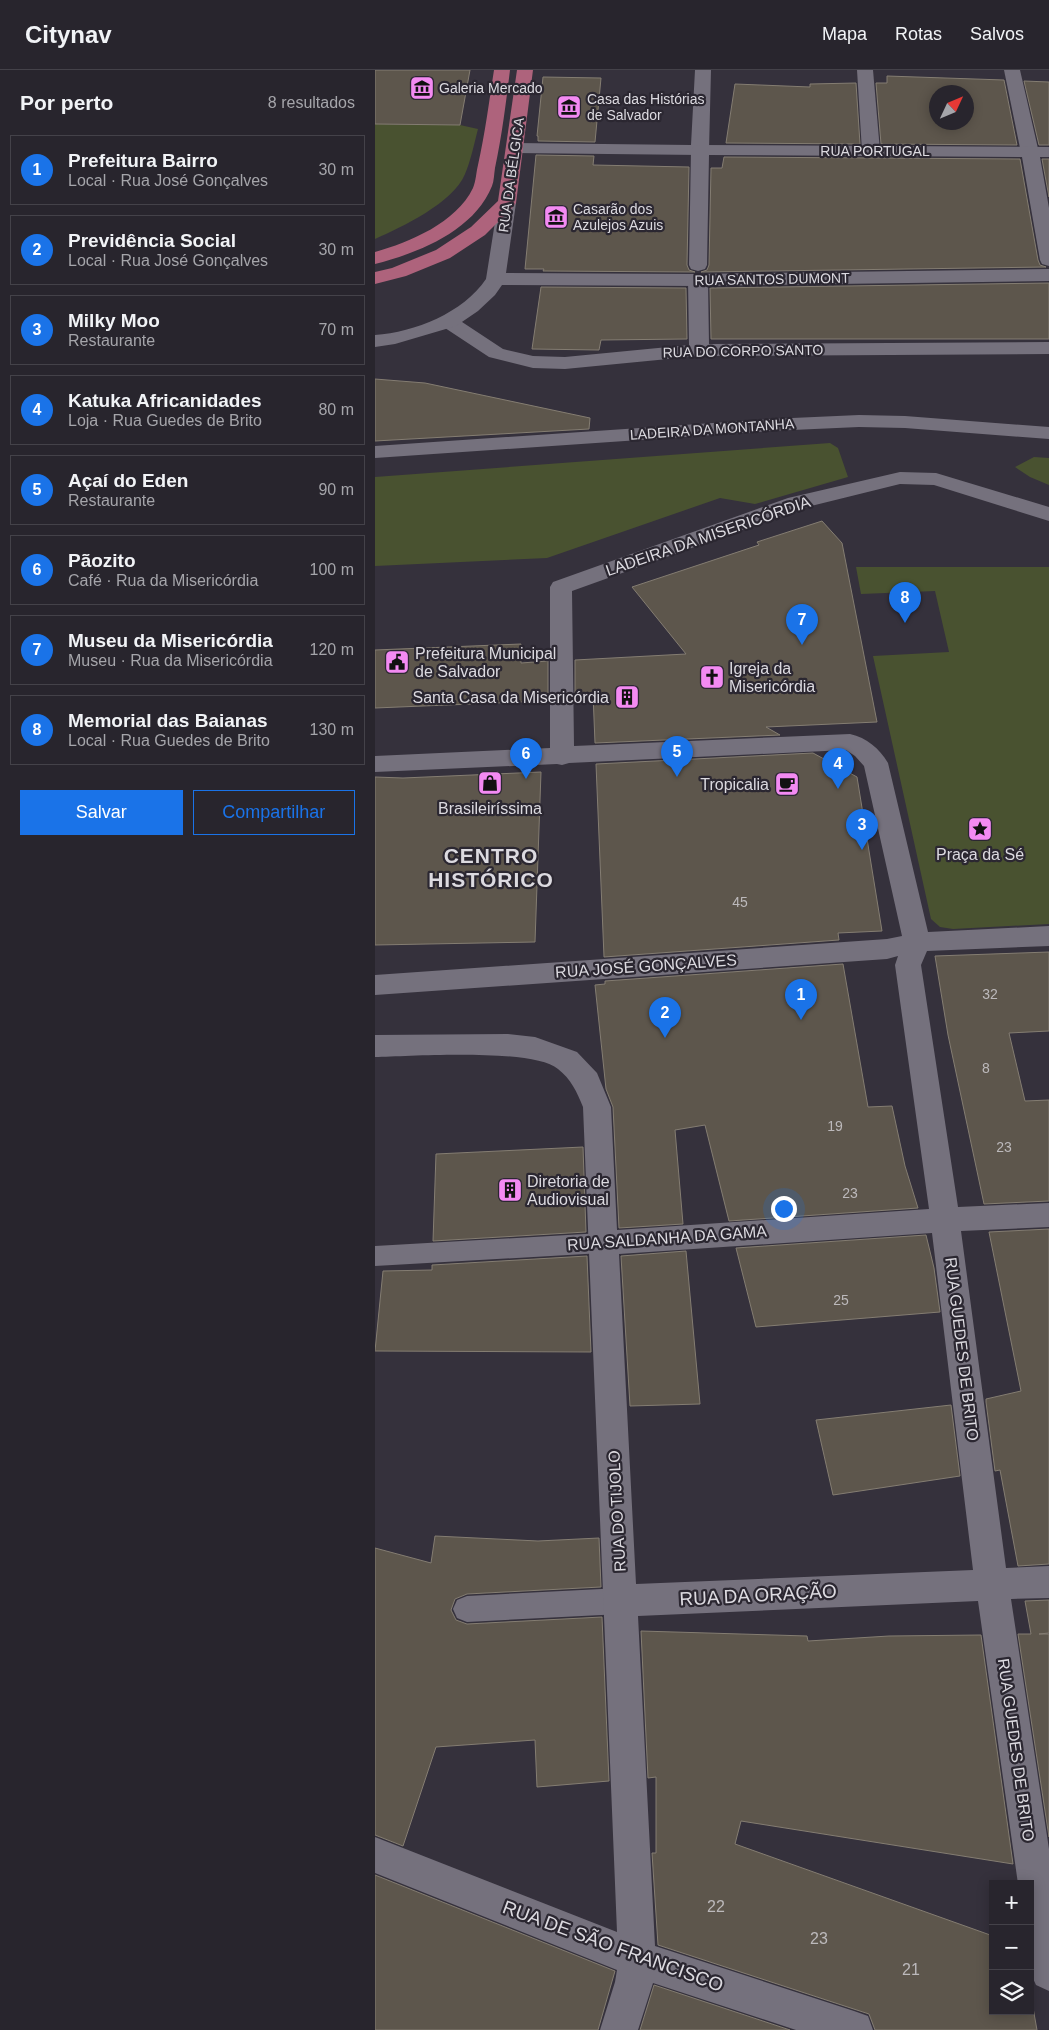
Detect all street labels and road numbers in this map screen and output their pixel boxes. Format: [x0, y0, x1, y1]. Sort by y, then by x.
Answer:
street label: RUA DA BÉLGICA [495, 116, 527, 234]
street label: RUA PORTUGAL [820, 143, 930, 159]
street label: RUA SANTOS DUMONT [694, 270, 850, 288]
street label: RUA DO CORPO SANTO [662, 342, 824, 360]
street label: LADEIRA DA MONTANHA [629, 415, 795, 443]
street label: LADEIRA DA MISERICÓRDIA [603, 492, 813, 579]
street label: RUA JOSÉ GONÇALVES [555, 950, 737, 981]
street label: RUA SALDANHA DA GAMA [567, 1223, 768, 1253]
street label: RUA GUEDES DE BRITO [942, 1256, 982, 1442]
street label: RUA DO TIJOLO [605, 1450, 629, 1572]
street label: RUA DA ORAÇÃO [679, 1580, 837, 1610]
street label: RUA GUEDES DE BRITO [995, 1657, 1037, 1843]
street label: RUA DE SÃO FRANCISCO [500, 1896, 726, 1996]

